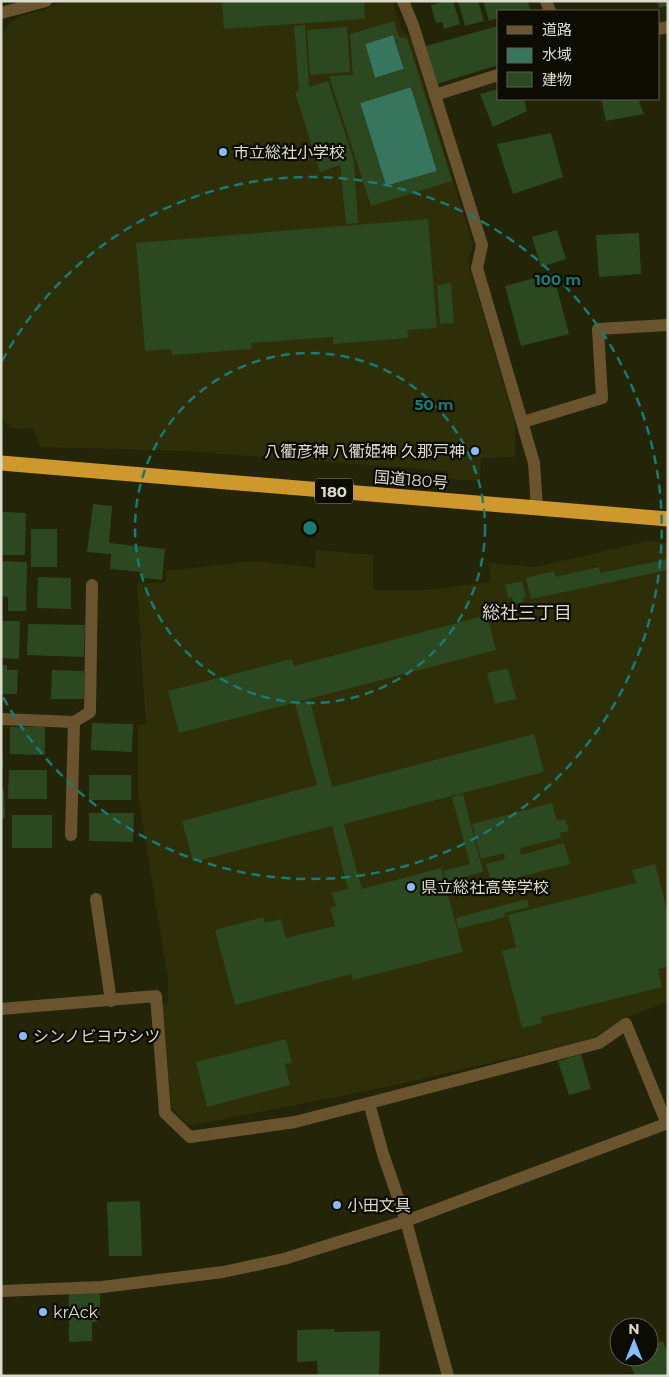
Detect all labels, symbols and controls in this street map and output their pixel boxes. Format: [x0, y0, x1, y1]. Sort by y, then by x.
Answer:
legend [497, 10, 659, 100]
text: 道路 [542, 20, 572, 39]
text: 水域 [542, 45, 572, 64]
text: 建物 [542, 70, 572, 89]
place label: 市立総社小学校 [233, 143, 345, 162]
marker: 市立総社小学校 [217, 146, 229, 158]
text: 100 m [535, 270, 581, 289]
text: 50 m [414, 395, 454, 414]
place label: 八衢彦神 八衢姫神 久那戸神 [265, 442, 465, 461]
marker: 八衢彦神 八衢姫神 久那戸神 [469, 445, 481, 457]
street label: 国道180号 [373, 467, 449, 493]
road number: 180 [315, 478, 353, 504]
centre of rings [301, 519, 319, 537]
district label: 総社三丁目 [482, 602, 572, 624]
place label: 県立総社高等学校 [421, 878, 549, 897]
marker: 県立総社高等学校 [405, 881, 417, 893]
place label: シンノビヨウシツ [33, 1027, 160, 1046]
marker: シンノビヨウシツ [17, 1030, 29, 1042]
place label: 小田文具 [347, 1196, 411, 1215]
marker: 小田文具 [331, 1199, 343, 1211]
place label: krAck [53, 1303, 99, 1322]
marker: krAck [37, 1306, 49, 1318]
north arrow [609, 1317, 659, 1367]
text: N [628, 1320, 640, 1338]

